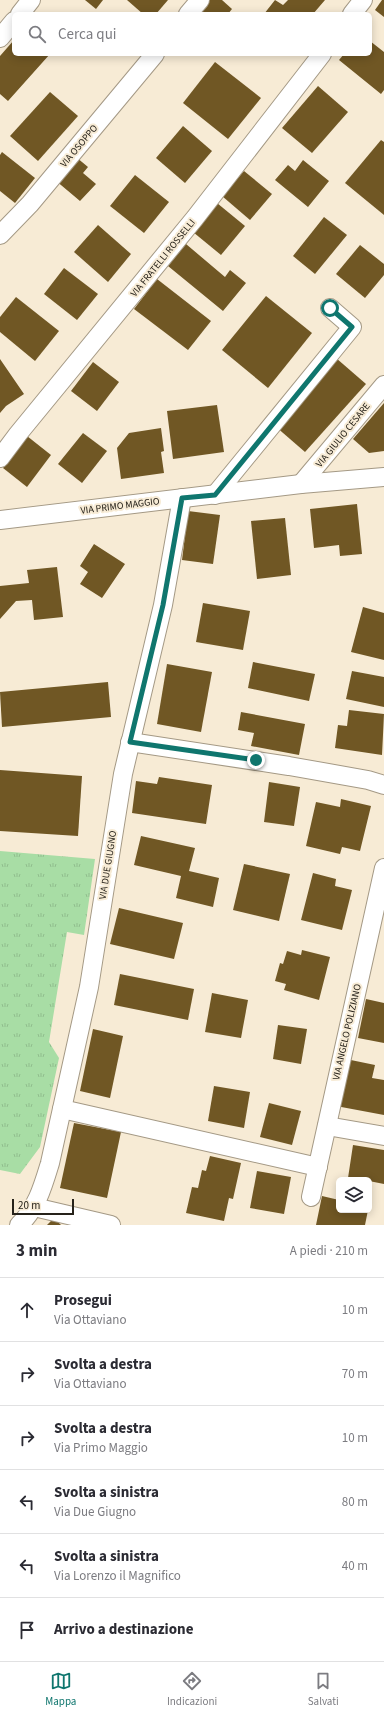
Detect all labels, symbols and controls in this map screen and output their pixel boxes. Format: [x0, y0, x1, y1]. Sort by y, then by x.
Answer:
search box [12, 12, 372, 56]
icon: search [26, 23, 48, 45]
text: Cerca qui [58, 24, 117, 45]
street label: VIA OSOPPO [57, 121, 101, 170]
street label: VIA FRATELLI ROSSELLI [127, 216, 199, 300]
route start [321, 299, 339, 317]
street label: VIA GIULIO CESARE [313, 400, 373, 470]
street label: VIA PRIMO MAGGIO [80, 494, 161, 518]
route end [247, 751, 265, 769]
street label: VIA DUE GIUGNO [96, 829, 120, 900]
street label: VIA ANGELO POLIZIANO [329, 982, 365, 1081]
map controls [336, 1177, 372, 1213]
button: layers [336, 1177, 372, 1213]
scale bar [12, 1197, 74, 1216]
text: 20 m [18, 1198, 40, 1213]
text: 3 min [16, 1239, 57, 1263]
text: A piedi · 210 m [290, 1242, 368, 1260]
text: Prosegui [54, 1290, 112, 1311]
icon: ahead [16, 1299, 38, 1321]
text: 10 m [342, 1301, 368, 1319]
text: Via Ottaviano [54, 1311, 126, 1329]
text: Svolta a destra [54, 1354, 152, 1375]
icon: right [16, 1363, 38, 1385]
text: 70 m [342, 1365, 368, 1383]
text: Via Ottaviano [54, 1375, 126, 1393]
text: Svolta a destra [54, 1418, 152, 1439]
icon: right [16, 1427, 38, 1449]
text: 10 m [342, 1429, 368, 1447]
text: Via Primo Maggio [54, 1439, 148, 1457]
text: Svolta a sinistra [54, 1482, 159, 1503]
icon: left [16, 1491, 38, 1513]
text: 80 m [342, 1493, 368, 1511]
text: Via Due Giugno [54, 1503, 136, 1521]
text: Svolta a sinistra [54, 1546, 159, 1567]
icon: left [16, 1555, 38, 1577]
text: 40 m [342, 1557, 368, 1575]
text: Via Lorenzo il Magnifico [54, 1567, 181, 1585]
icon: arrive [16, 1619, 38, 1641]
text: Arrivo a destinazione [54, 1619, 193, 1640]
tab: Mappa [45, 1670, 76, 1709]
tab: Indicazioni [167, 1670, 217, 1709]
tab: Salvati [308, 1670, 339, 1709]

